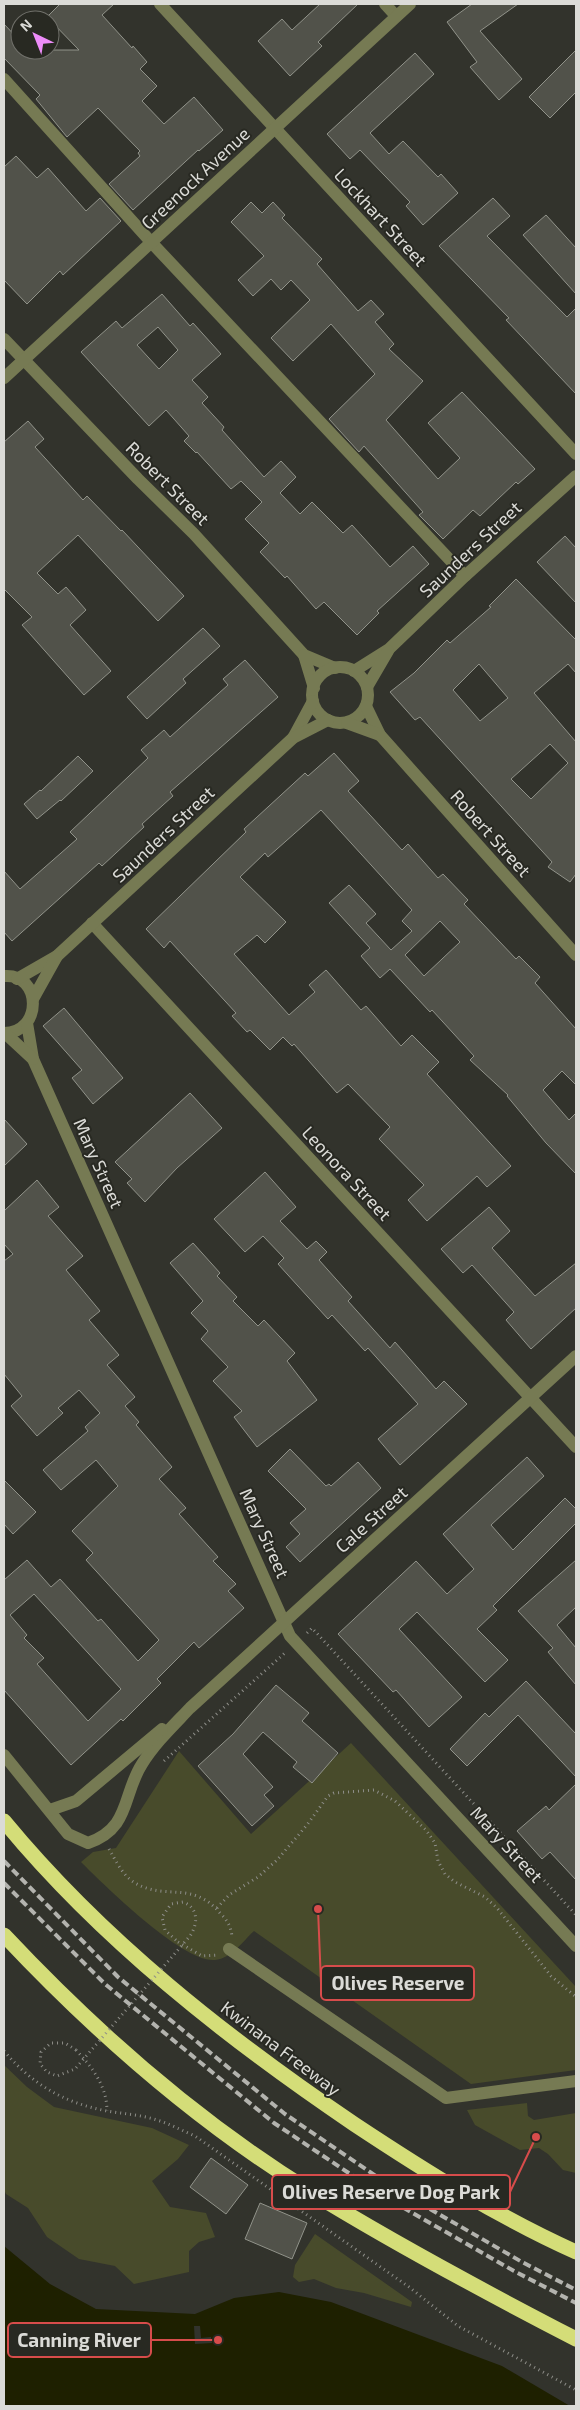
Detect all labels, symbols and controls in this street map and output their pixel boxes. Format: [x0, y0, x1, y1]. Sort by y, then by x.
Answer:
north arrow [10, 10, 60, 60]
text: N [16, 15, 35, 35]
street label: Greenock Avenue [136, 122, 254, 234]
street label: Lockhart Street [330, 163, 432, 271]
street label: Robert Street [122, 437, 215, 530]
street label: Saunders Street [415, 496, 526, 602]
street label: Saunders Street [108, 781, 219, 887]
street label: Robert Street [446, 785, 536, 881]
street label: Mary Street [69, 1115, 129, 1211]
street label: Leonora Street [298, 1121, 396, 1225]
street label: Cale Street [330, 1481, 412, 1557]
street label: Mary Street [235, 1485, 295, 1581]
street label: Mary Street [466, 1801, 548, 1887]
callout: Olives Reserve [321, 1966, 474, 2000]
text: Olives Reserve [331, 1971, 465, 1994]
street label: Kwinana Freeway [217, 1996, 346, 2100]
callout: Olives Reserve Dog Park [272, 2175, 510, 2209]
text: Olives Reserve Dog Park [282, 2180, 500, 2203]
callout: Canning River [8, 2323, 151, 2357]
text: Canning River [17, 2328, 141, 2351]

